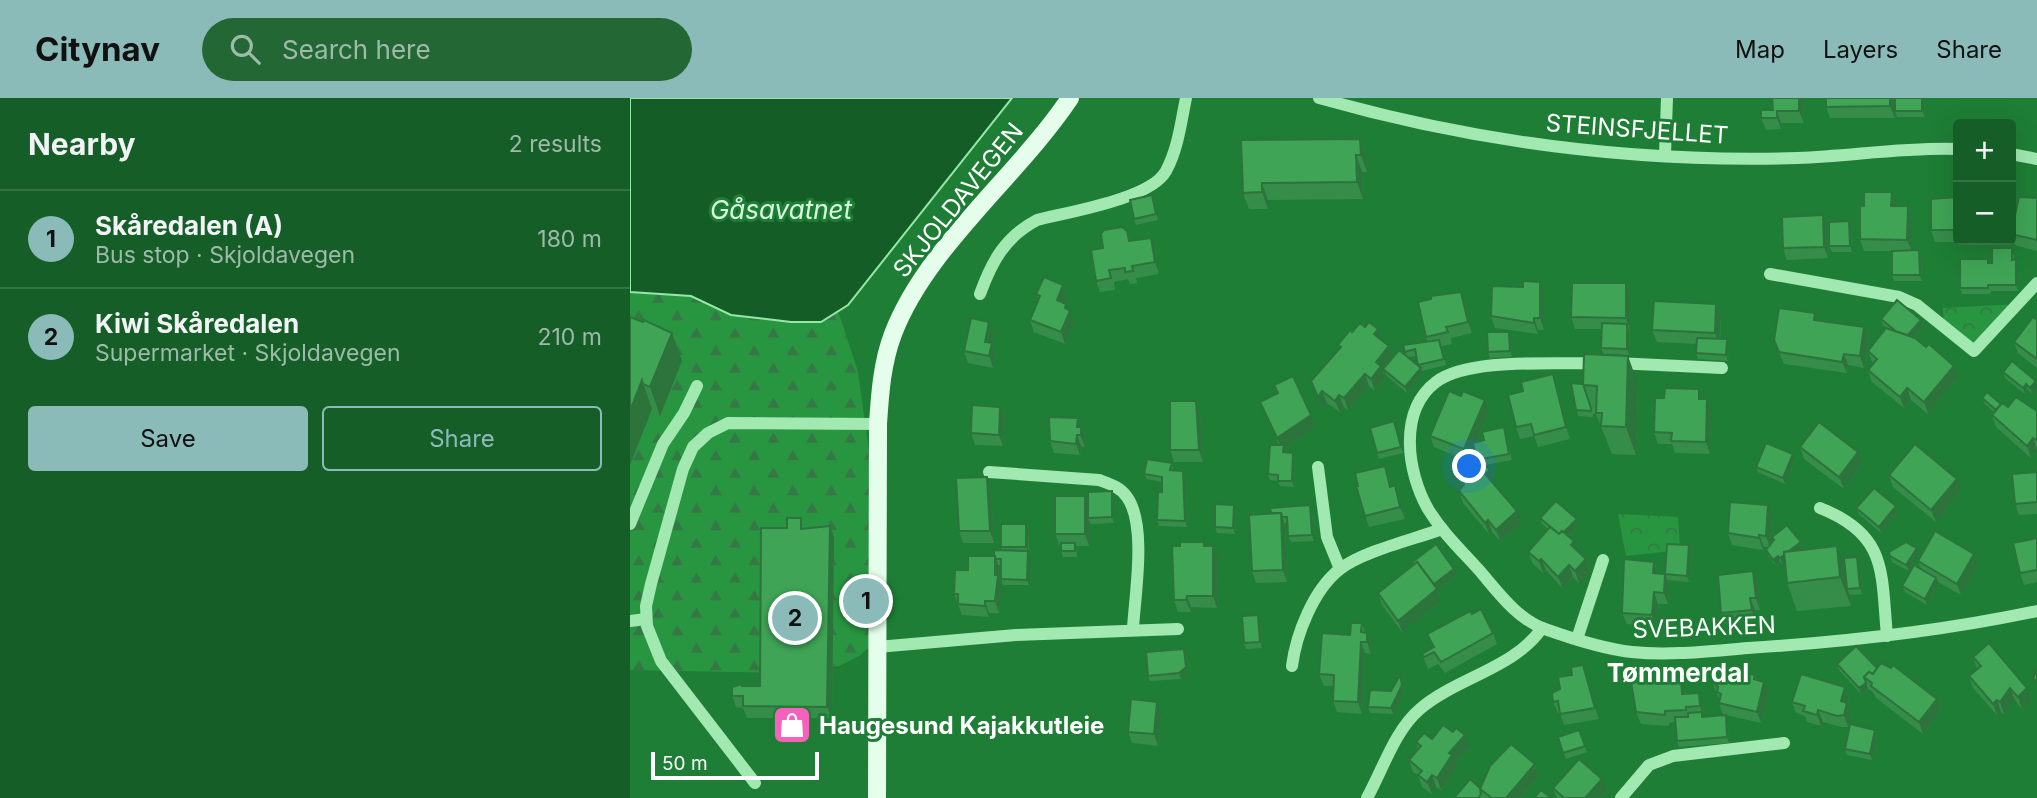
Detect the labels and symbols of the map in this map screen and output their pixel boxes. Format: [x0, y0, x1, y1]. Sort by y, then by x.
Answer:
street label: STEINSFJELLET [1545, 108, 1729, 150]
street label: SKJOLDAVEGEN [887, 117, 1029, 283]
water label: Gåsavatnet [710, 194, 853, 225]
your location [1452, 449, 1486, 483]
pin: 1 [843, 575, 889, 627]
pin: 2 [772, 592, 818, 644]
street label: SVEBAKKEN [1632, 610, 1776, 644]
district label: Tømmerdal [1607, 657, 1749, 688]
shop icon: Haugesund Kajakkutleie [771, 704, 813, 746]
place label: Haugesund Kajakkutleie [819, 711, 1104, 740]
scale bar [651, 749, 819, 781]

